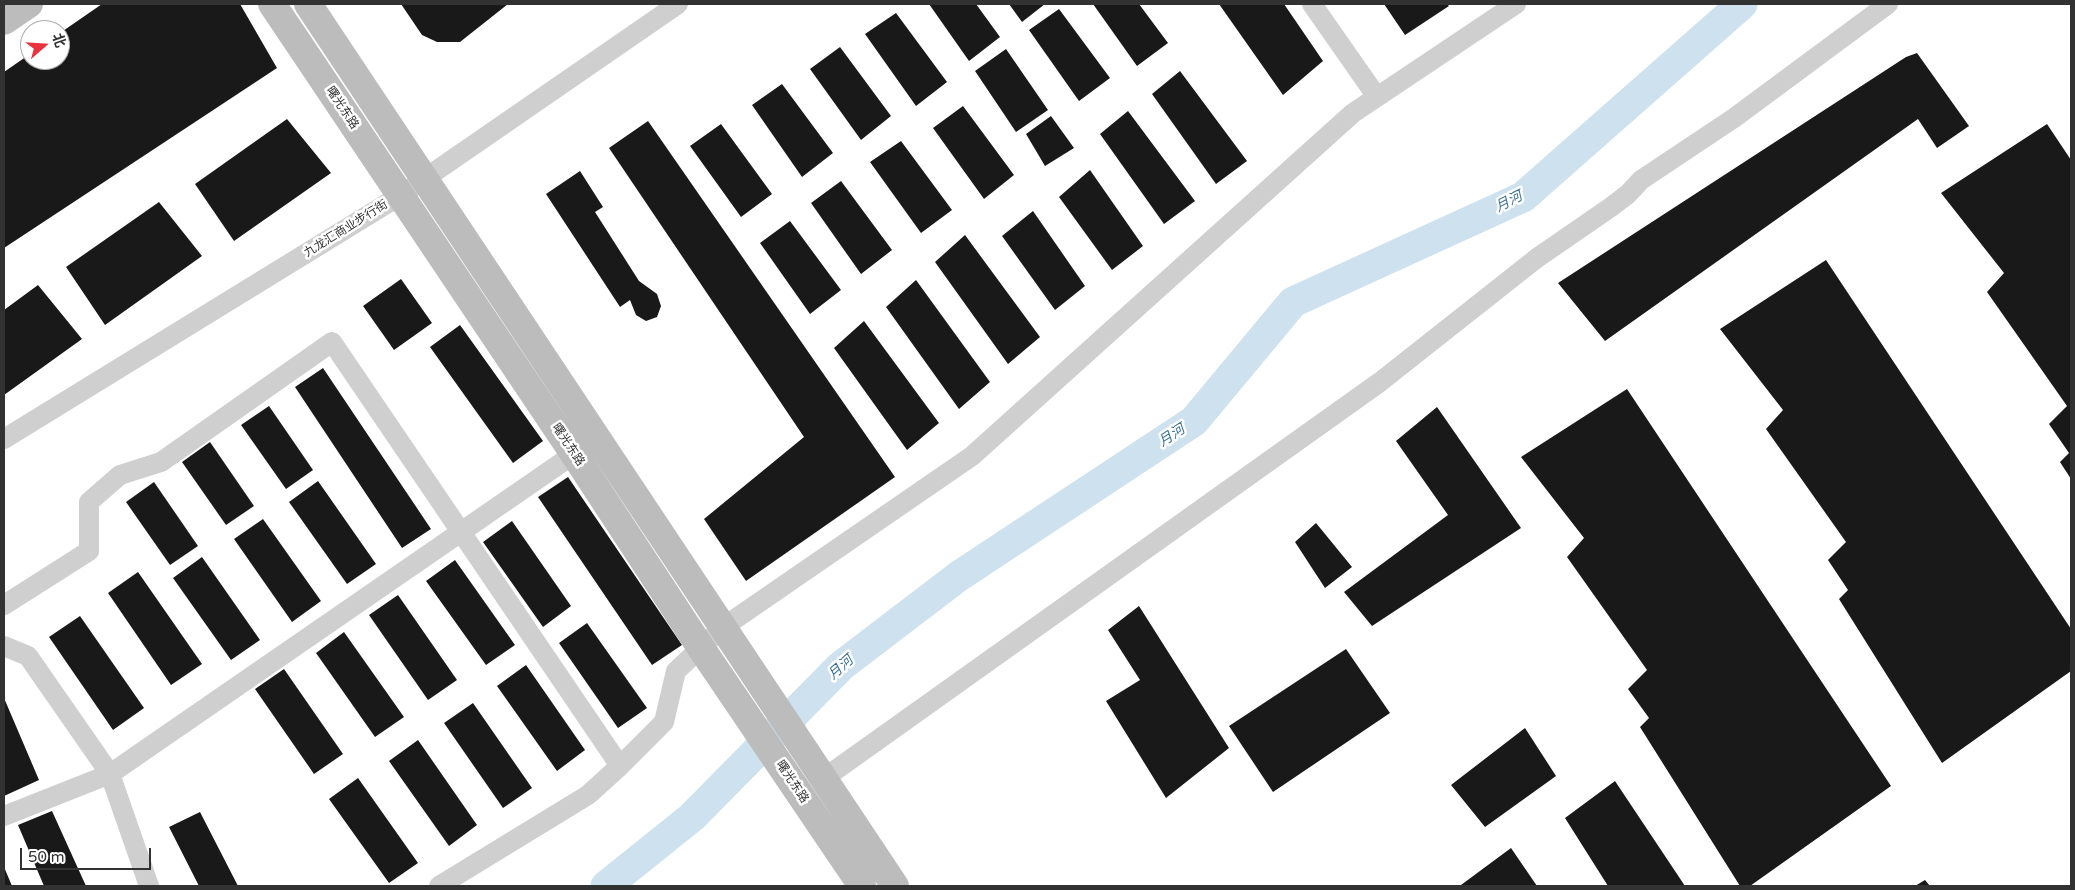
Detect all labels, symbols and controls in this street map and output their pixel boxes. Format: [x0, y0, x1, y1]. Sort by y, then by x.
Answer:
north arrow [20, 20, 70, 70]
text: 北 [48, 31, 69, 50]
street label: 曙光东路 [323, 84, 361, 132]
water label: 月河 [1493, 188, 1525, 216]
street label: 九龙汇商业步行街 [301, 197, 391, 261]
street label: 曙光东路 [549, 421, 587, 469]
water label: 月河 [1156, 421, 1188, 451]
water label: 月河 [825, 652, 857, 684]
street label: 曙光东路 [773, 758, 811, 806]
scale bar [22, 838, 154, 870]
text: 50 m [28, 848, 65, 866]

